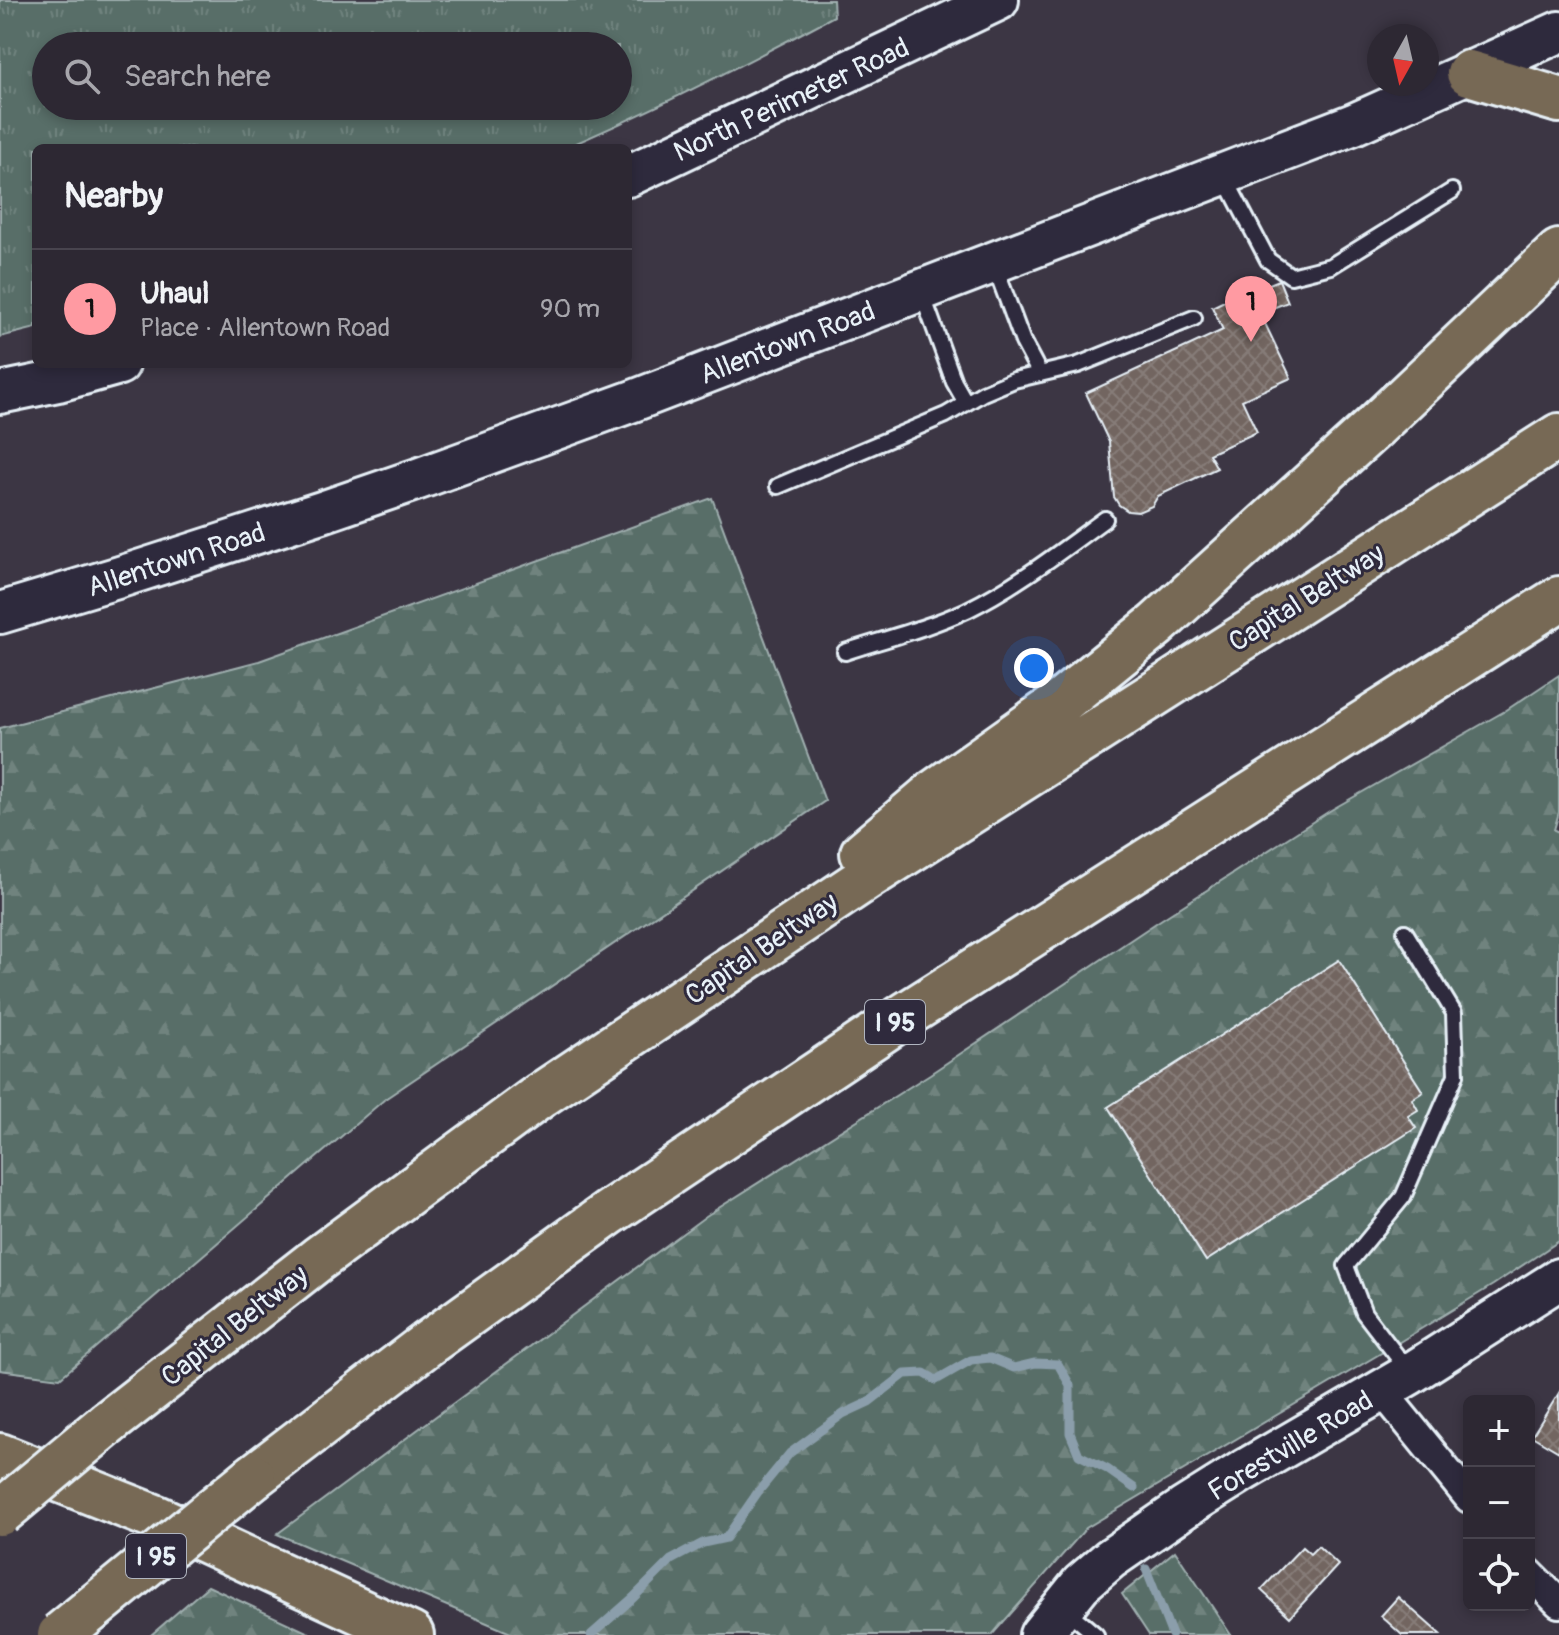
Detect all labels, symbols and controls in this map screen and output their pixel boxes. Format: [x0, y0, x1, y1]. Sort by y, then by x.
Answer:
north arrow [1367, 24, 1439, 96]
street label: North Perimeter Road [668, 30, 915, 170]
search box [32, 32, 632, 120]
icon: search [60, 54, 104, 98]
text: Search here [124, 58, 271, 95]
text: Nearby [64, 175, 163, 218]
text: Uhaul [140, 275, 210, 312]
pin: 1 [1225, 276, 1277, 342]
text: 1 [85, 293, 95, 325]
text: 90 m [540, 293, 600, 325]
street label: Allentown Road [695, 294, 880, 393]
text: Place · Allentown Road [140, 312, 390, 344]
street label: Allentown Road [83, 515, 270, 606]
street label: Capital Beltway [1222, 537, 1391, 660]
your location [1014, 648, 1054, 688]
street label: Capital Beltway [679, 885, 845, 1013]
road number: I 95 [865, 1000, 925, 1044]
street label: Capital Beltway [154, 1258, 315, 1394]
street label: Forestville Road [1202, 1383, 1380, 1509]
map controls [1463, 1395, 1535, 1611]
button: + [1463, 1395, 1535, 1467]
button: − [1463, 1467, 1535, 1539]
road number: I 95 [126, 1534, 186, 1578]
button: locate [1463, 1539, 1535, 1611]

